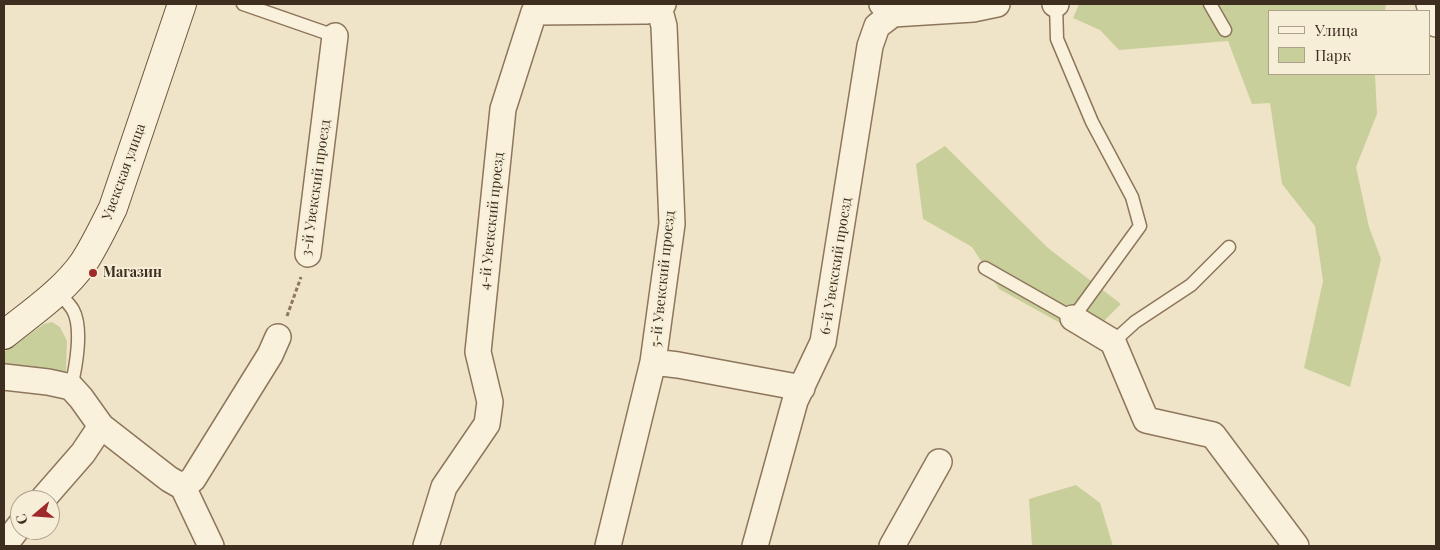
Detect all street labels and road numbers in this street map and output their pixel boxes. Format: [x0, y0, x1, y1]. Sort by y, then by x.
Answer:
street label: 3-й Увекский проезд [298, 119, 334, 257]
street label: Увекская улица [99, 121, 149, 223]
street label: 4-й Увекский проезд [476, 151, 508, 291]
street label: 6-й Увекский проезд [817, 196, 855, 336]
street label: 5-й Увекский проезд [647, 210, 679, 348]

